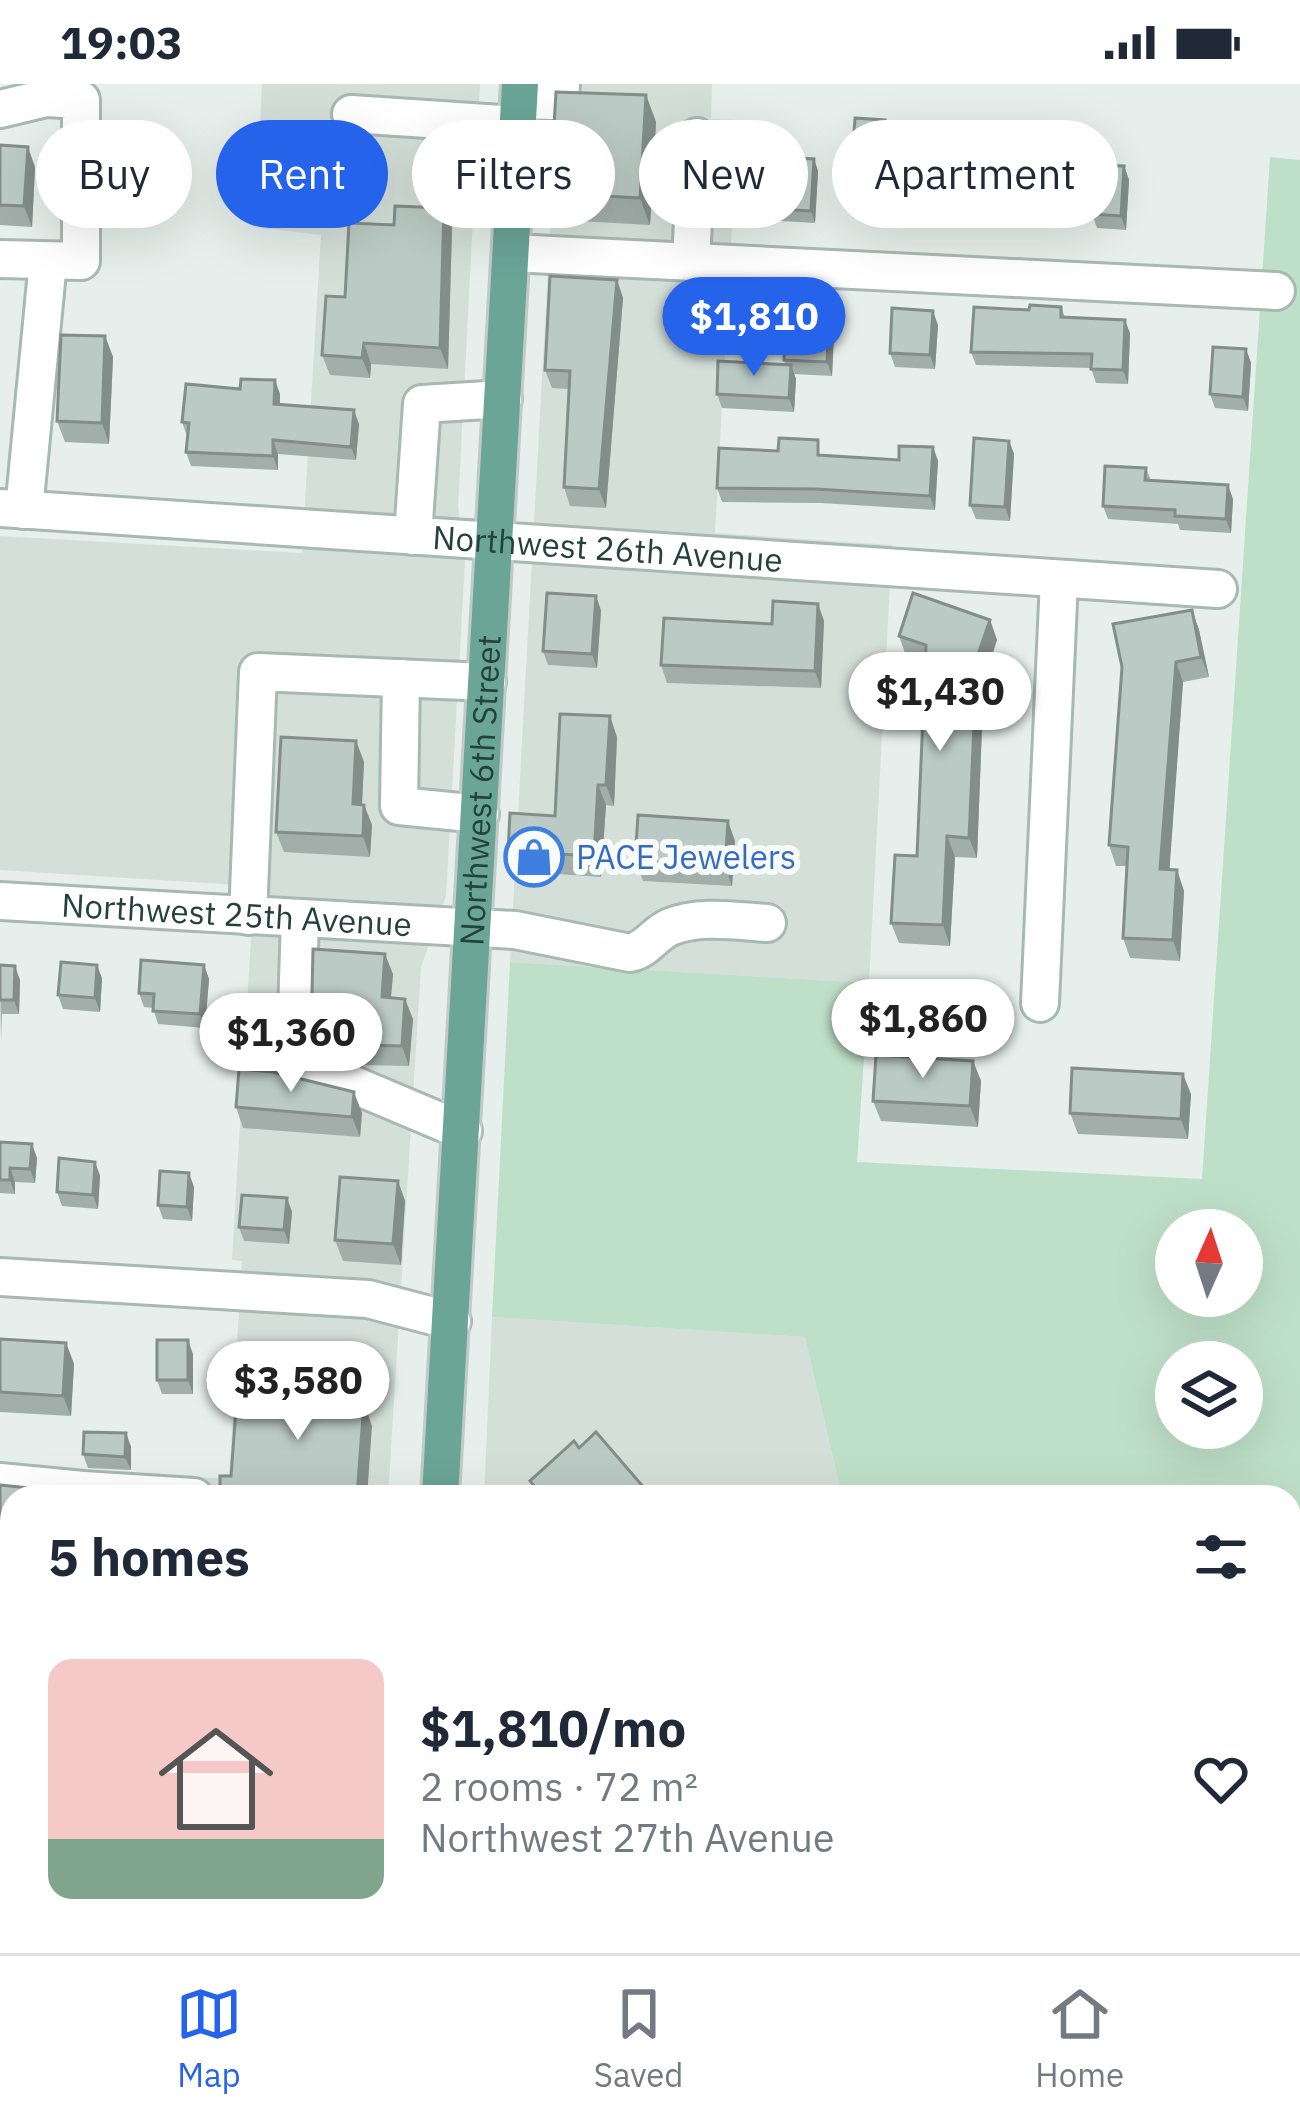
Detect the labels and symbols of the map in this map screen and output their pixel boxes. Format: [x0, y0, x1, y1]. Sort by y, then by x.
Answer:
pin: $1,810 [656, 277, 852, 379]
street label: Northwest 26th Avenue [431, 515, 784, 581]
street label: Northwest 6th Street [449, 633, 510, 947]
pin: $1,430 [842, 652, 1038, 754]
shop icon: PACE Jewelers [503, 826, 565, 888]
place label: PACE Jewelers [576, 835, 796, 878]
street label: Northwest 25th Avenue [60, 882, 413, 945]
pin: $1,860 [825, 979, 1021, 1081]
pin: $1,360 [193, 993, 389, 1095]
north arrow [1155, 1209, 1263, 1317]
pin: $3,580 [200, 1341, 396, 1443]

